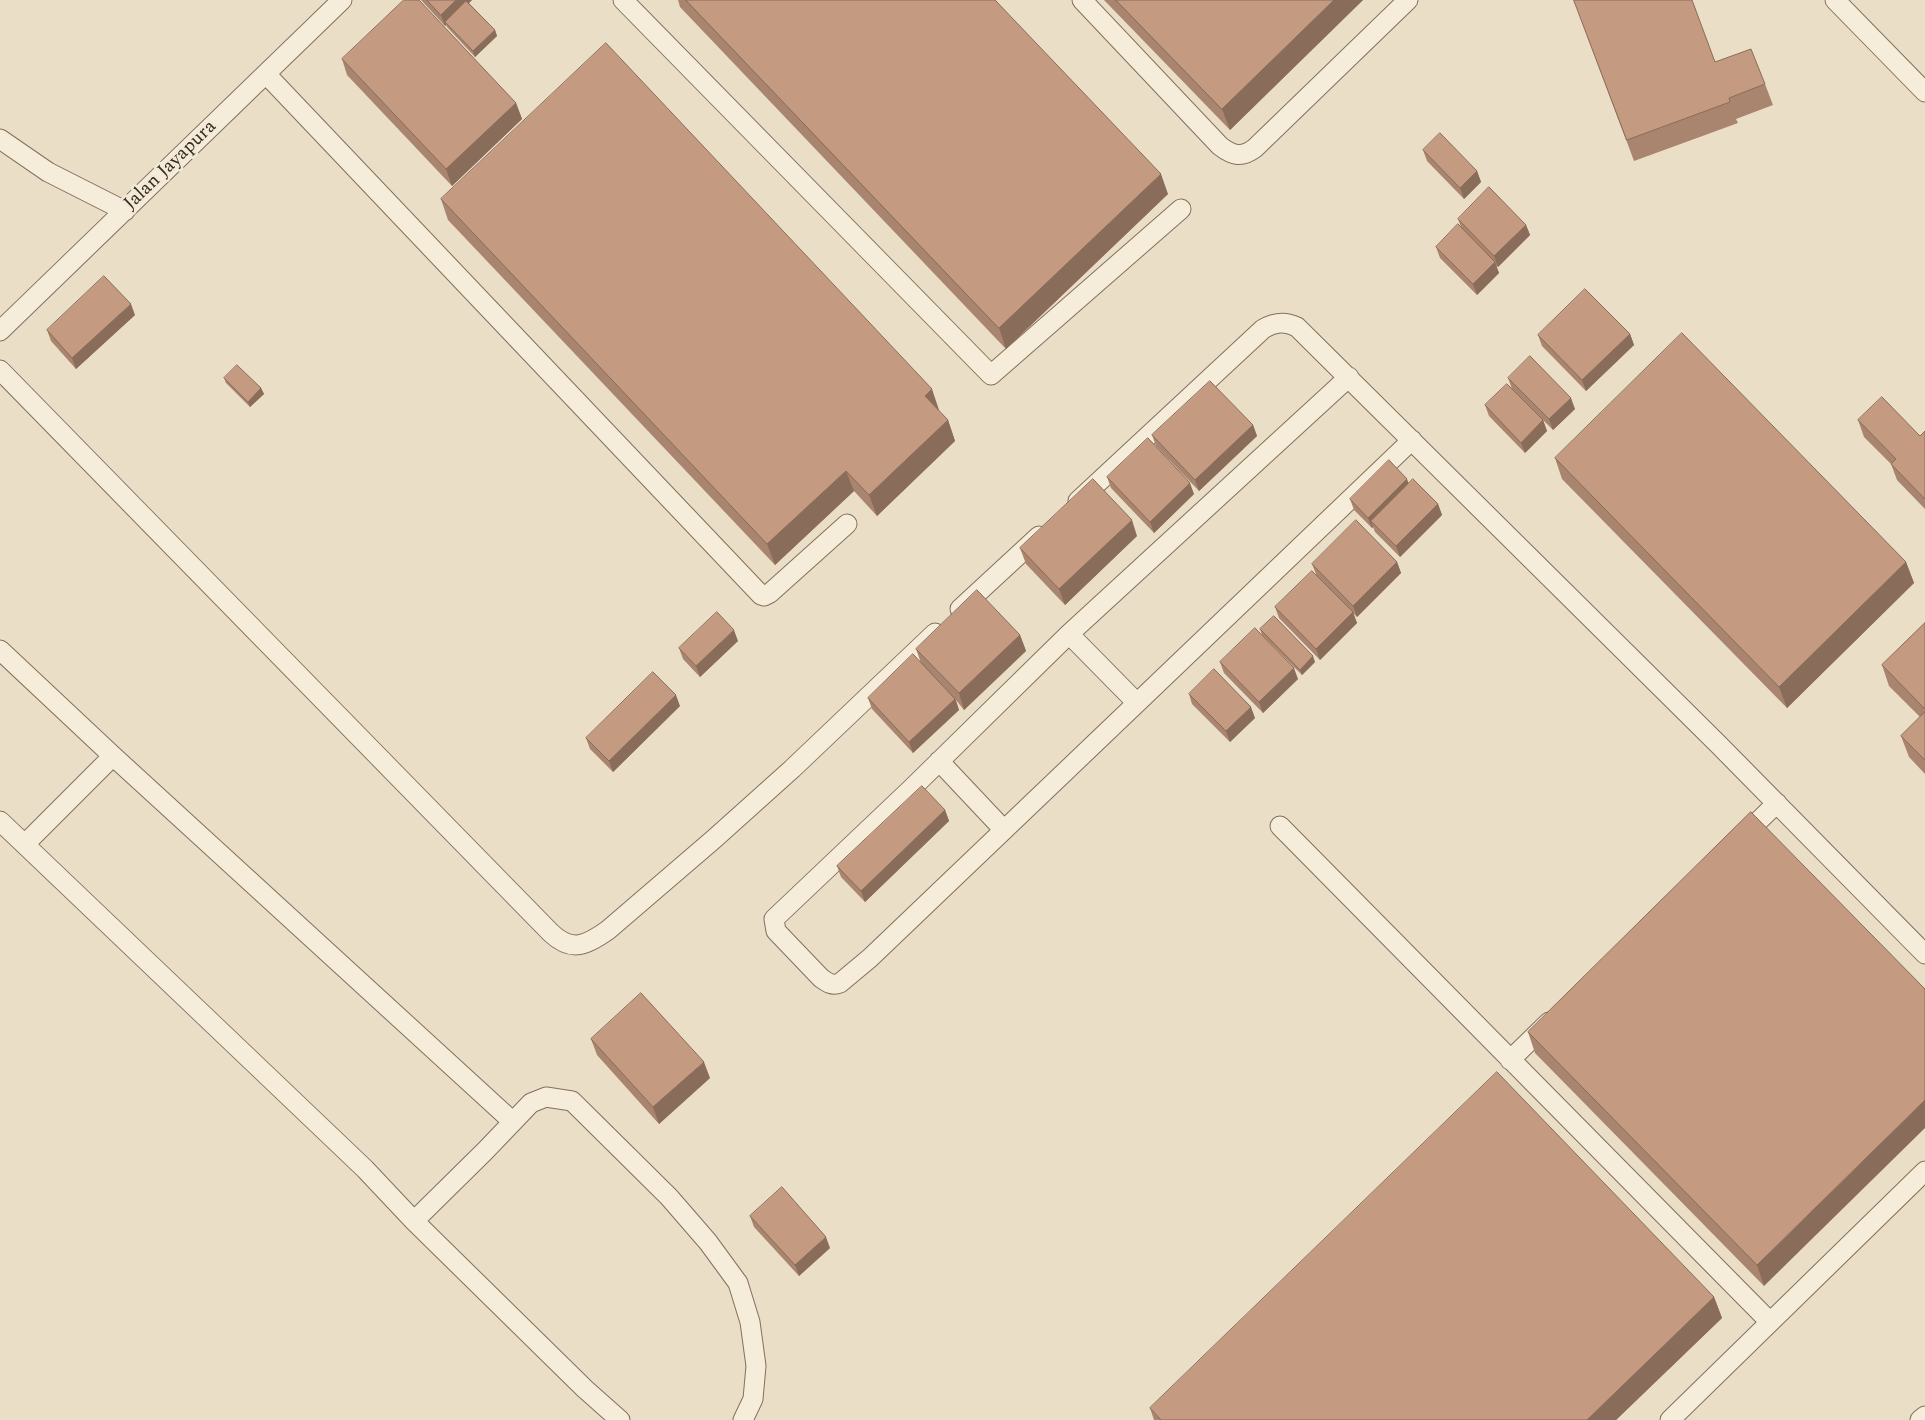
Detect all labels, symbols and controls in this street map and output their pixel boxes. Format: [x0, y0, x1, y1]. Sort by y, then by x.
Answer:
street label: Jalan Jayapura [120, 116, 222, 216]

